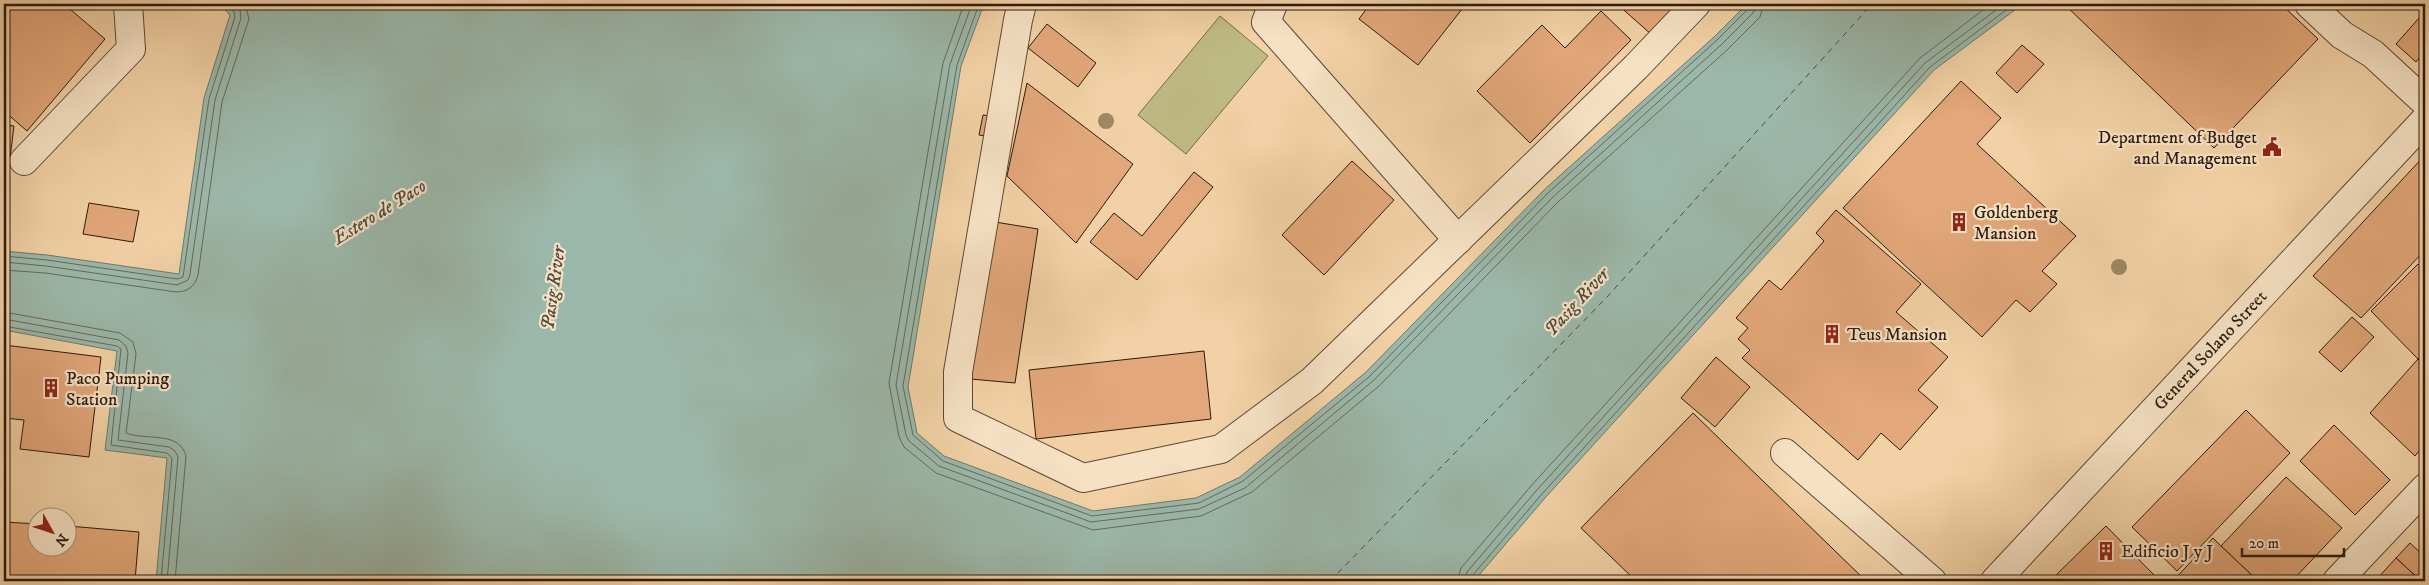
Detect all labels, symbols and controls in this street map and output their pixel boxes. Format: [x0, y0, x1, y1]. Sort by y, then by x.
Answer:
place label: Department of Budget and Management [2098, 127, 2257, 170]
public building icon: Department of Budget and Management [2261, 136, 2283, 158]
water label: Estero de Paco [328, 175, 431, 250]
place label: Goldenberg Mansion [1974, 202, 2058, 245]
building icon: Goldenberg Mansion [1948, 211, 1970, 233]
water label: Pasig River [536, 243, 571, 332]
water label: Pasig River [1540, 262, 1616, 341]
street label: General Solano Street [2149, 286, 2272, 415]
building icon: Teus Mansion [1821, 323, 1843, 345]
place label: Teus Mansion [1847, 324, 1948, 346]
place label: Paco Pumping Station [66, 368, 169, 411]
building icon: Paco Pumping Station [40, 377, 62, 399]
north arrow [28, 508, 78, 558]
scale bar [2242, 525, 2344, 557]
text: N [50, 530, 72, 550]
text: 20 m [2249, 534, 2279, 553]
building icon: Edificio J y J [2095, 540, 2117, 562]
place label: Edificio J y J [2121, 541, 2213, 563]

